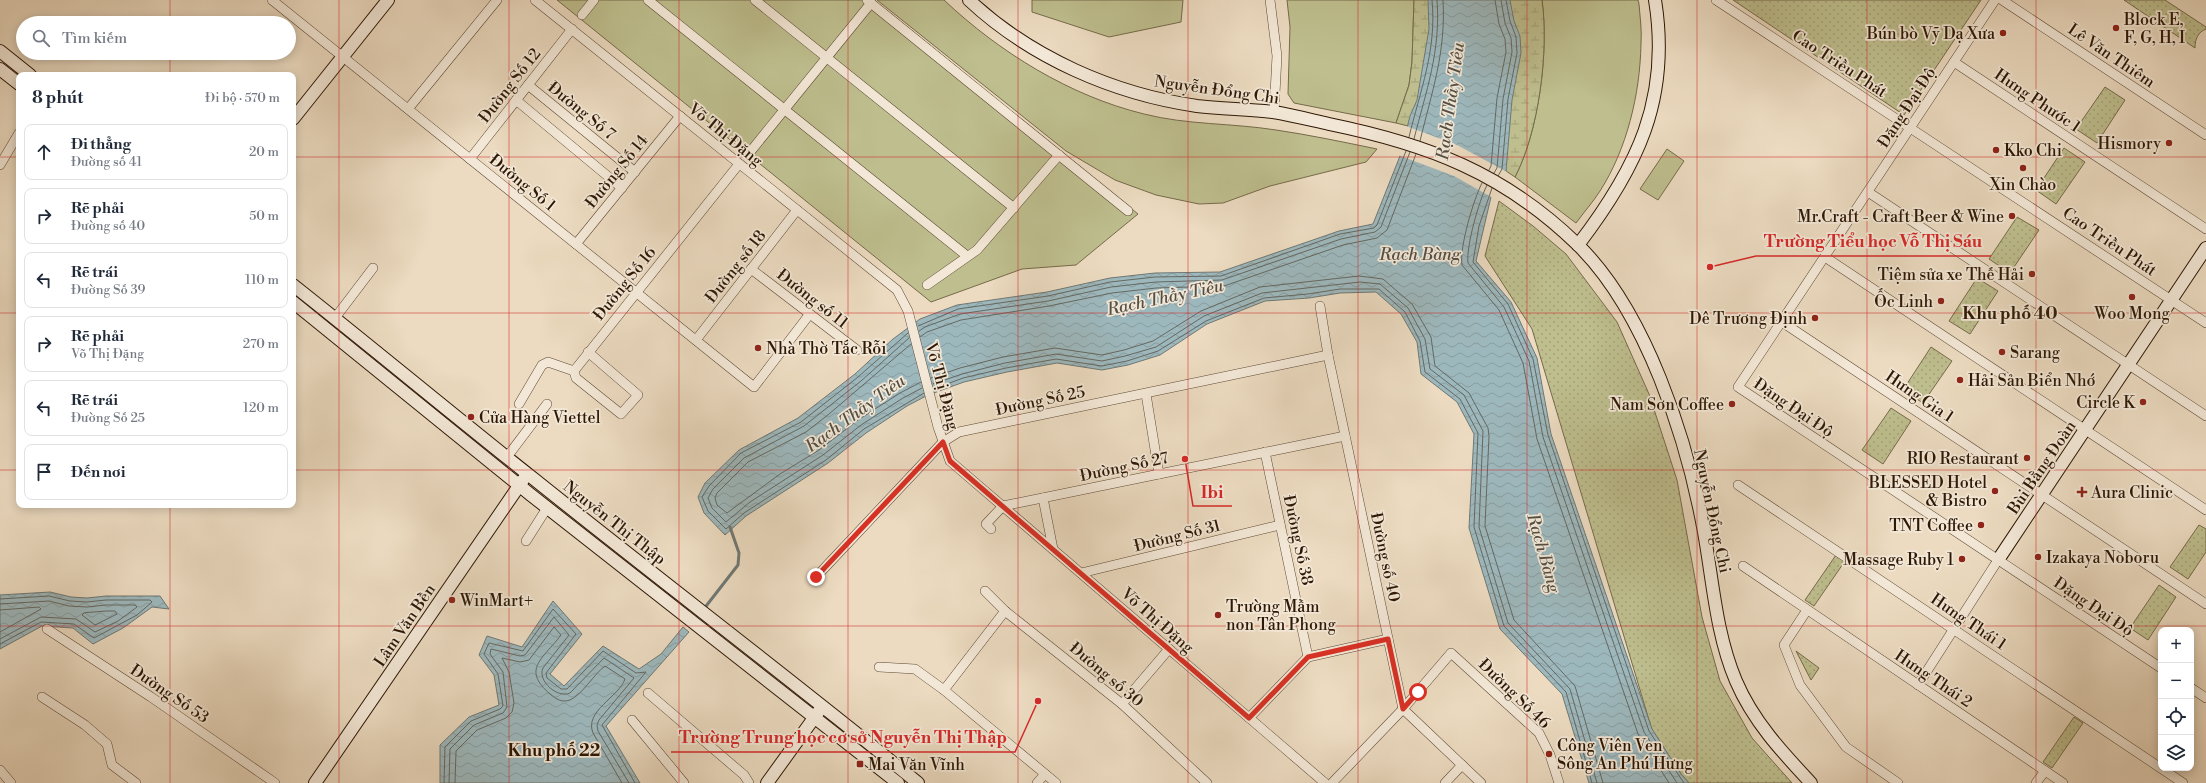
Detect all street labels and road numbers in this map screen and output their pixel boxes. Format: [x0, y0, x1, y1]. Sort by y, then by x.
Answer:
street label: Lê Văn Thiêm [2064, 19, 2159, 92]
street label: Cao Triều Phát [1788, 26, 1891, 102]
street label: Đường Số 12 [474, 44, 545, 127]
street label: Đặng Đại Độ [1873, 63, 1940, 152]
street label: Hưng Phước 1 [1990, 65, 2085, 137]
street label: Nguyễn Đổng Chi [1153, 71, 1281, 109]
street label: Đường Số 7 [544, 77, 619, 144]
street label: Võ Thị Đặng [683, 98, 767, 171]
street label: Đường Số 14 [581, 130, 653, 212]
street label: Đường Số 1 [485, 150, 560, 216]
street label: Cao Triều Phát [2059, 203, 2161, 281]
street label: Đường số 18 [701, 226, 771, 307]
street label: Đường Số 16 [589, 242, 661, 325]
street label: Đường số 11 [773, 265, 852, 333]
street label: Võ Thị Đặng [921, 339, 963, 433]
street label: Hưng Gia 1 [1881, 367, 1958, 427]
street label: Đặng Đại Độ [1750, 374, 1837, 442]
street label: Đường Số 25 [994, 382, 1087, 420]
street label: Bùi Bằng Đoàn [2003, 417, 2081, 519]
street label: Nguyễn Đổng Chi [1689, 447, 1735, 575]
street label: Đường Số 27 [1078, 448, 1170, 486]
street label: Nguyễn Thị Thập [559, 477, 670, 569]
street label: Đường Số 38 [1279, 493, 1317, 587]
street label: Đường số 40 [1366, 511, 1404, 604]
street label: Đường Số 31 [1132, 516, 1223, 556]
street label: Đặng Đại Độ [2050, 573, 2137, 641]
street label: Lâm Văn Bền [370, 580, 440, 671]
street label: Võ Thị Đặng [1116, 583, 1198, 658]
street label: Hưng Thái 1 [1927, 589, 2010, 655]
street label: Đường số 30 [1065, 638, 1147, 711]
street label: Hưng Thái 2 [1891, 646, 1976, 712]
street label: Đường Số 46 [1474, 654, 1555, 733]
street label: Đường Số 53 [126, 660, 213, 728]

